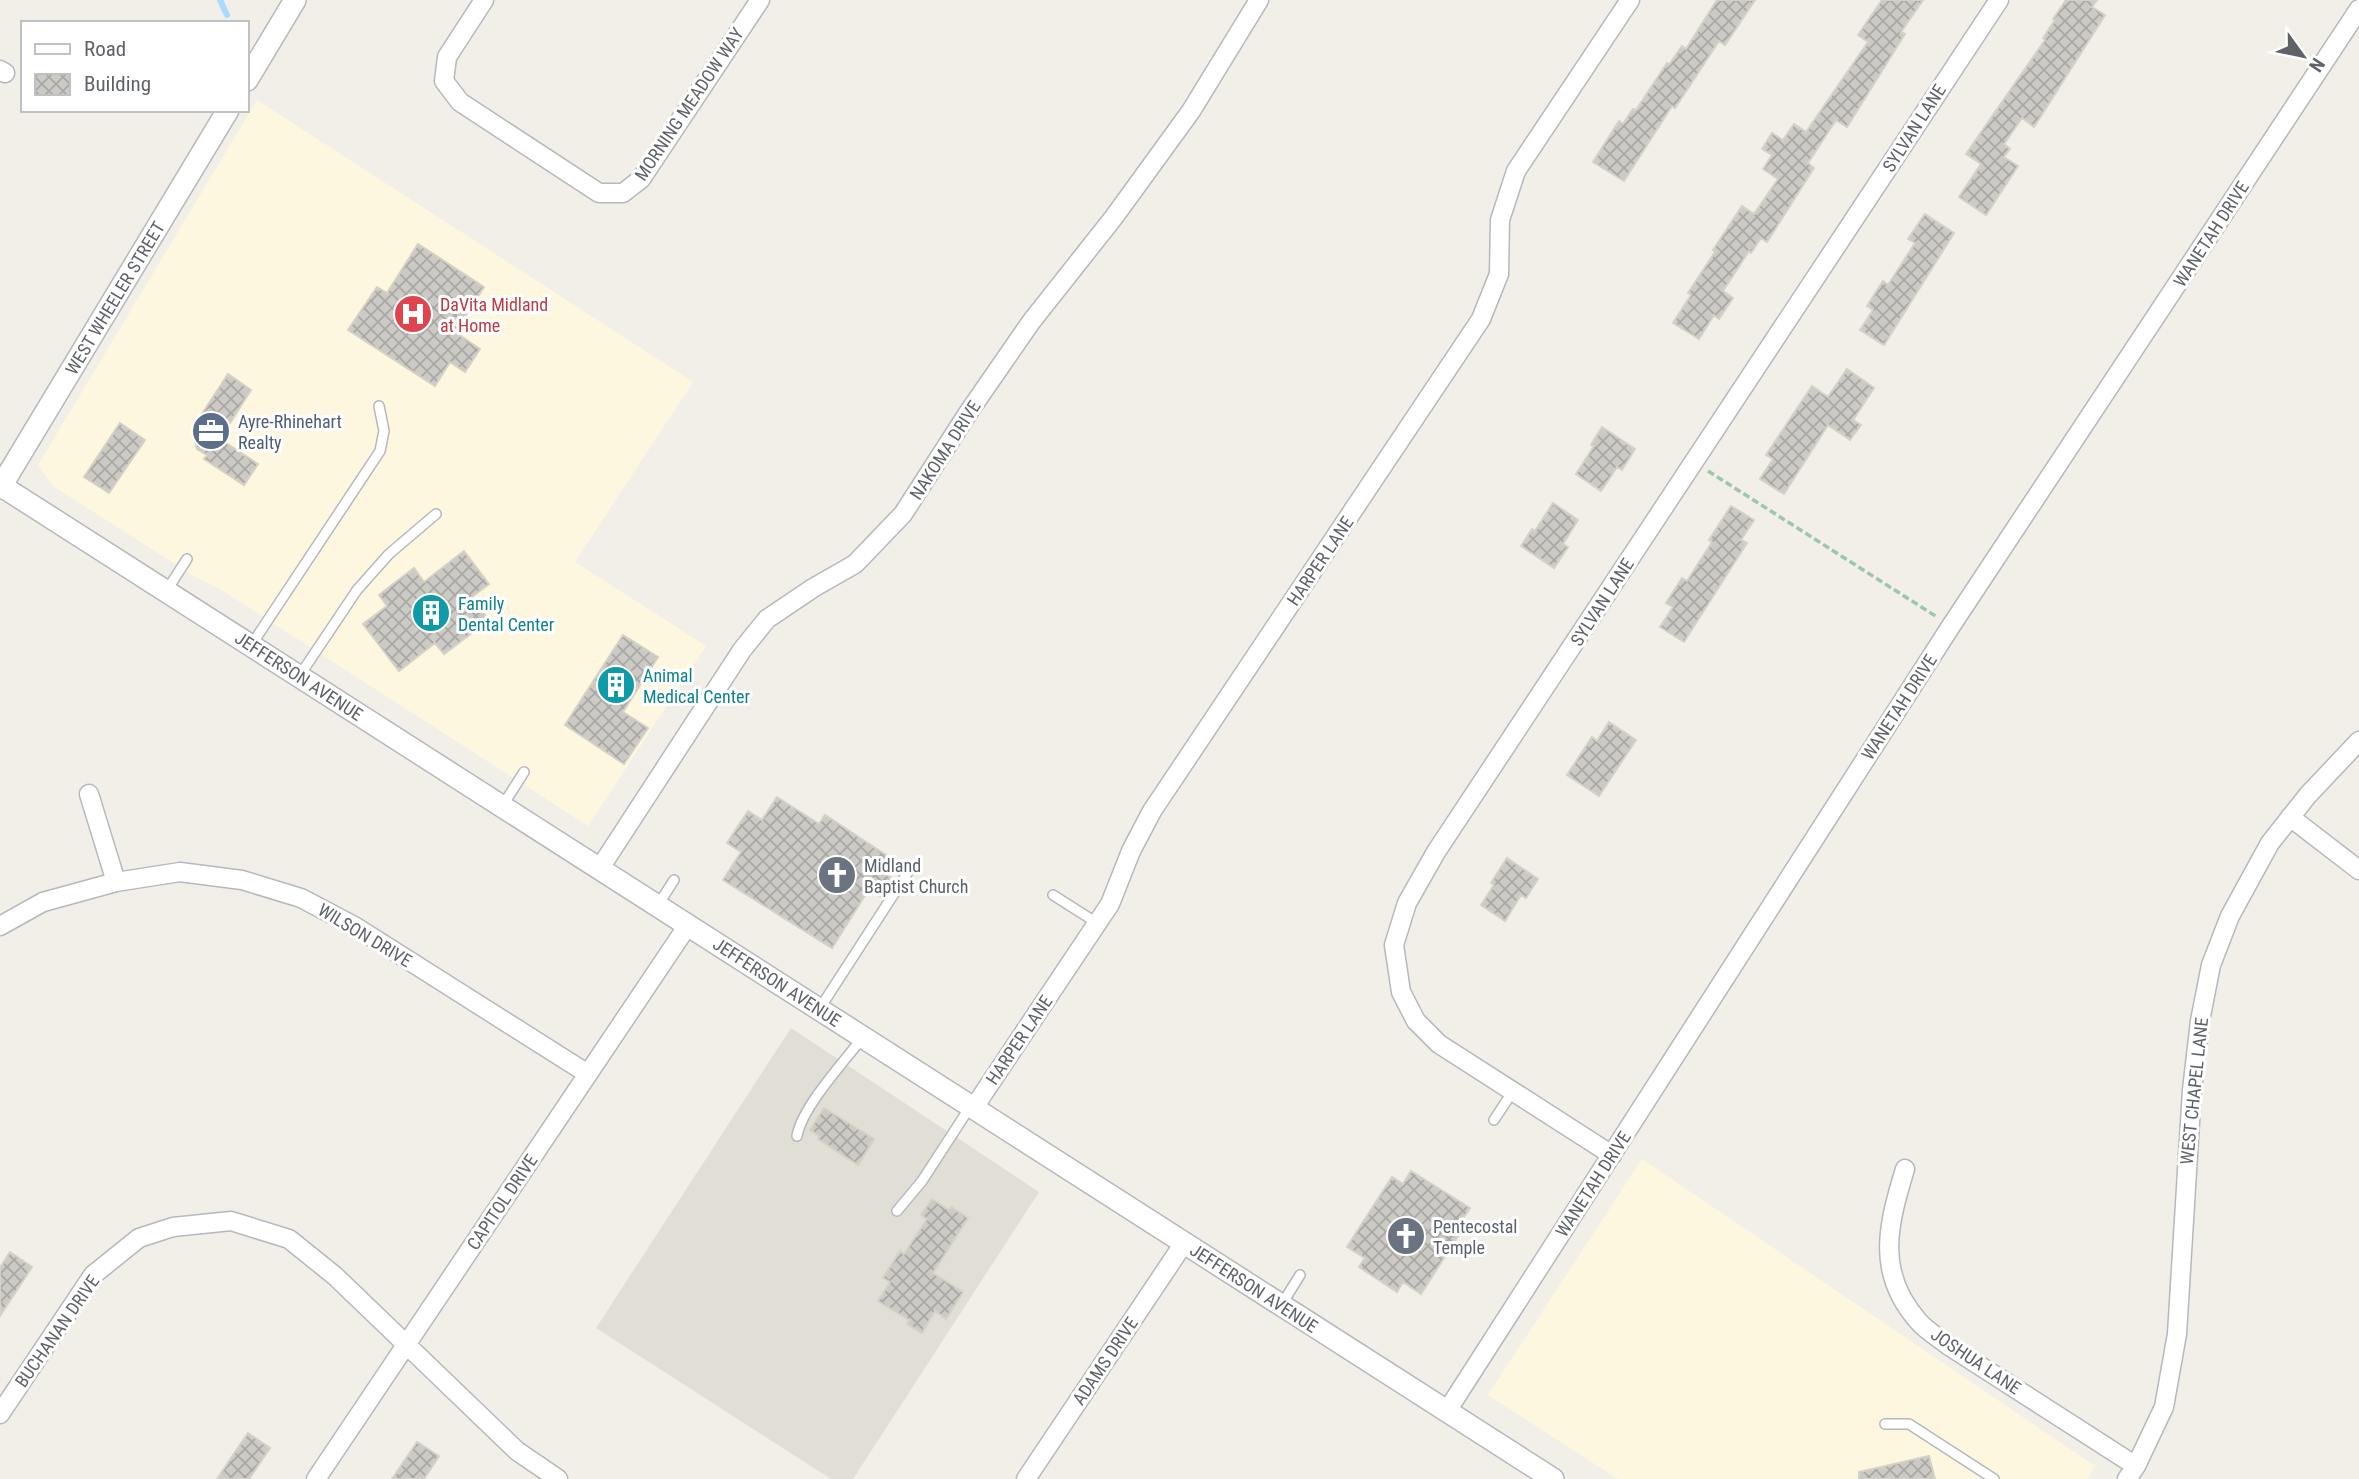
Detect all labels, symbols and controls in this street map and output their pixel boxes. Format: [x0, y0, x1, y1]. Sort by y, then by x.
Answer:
legend [21, 21, 248, 112]
north arrow [2268, 21, 2338, 91]
street label: MORNING MEADOW WAY [630, 23, 748, 184]
text: Road [84, 37, 126, 61]
text: N [2304, 54, 2330, 76]
text: Building [84, 72, 151, 96]
street label: SYLVAN LANE [1878, 80, 1950, 176]
street label: WANETAH DRIVE [2169, 177, 2253, 291]
street label: WEST WHEELER STREET [61, 218, 169, 378]
hospital icon: DaVita Midland at Home [392, 293, 434, 335]
place label: DaVita Midland at Home [440, 294, 548, 336]
street label: NAKOMA DRIVE [905, 397, 985, 503]
office icon: Ayre-Rhinehart Realty [190, 410, 232, 452]
place label: Ayre-Rhinehart Realty [238, 411, 342, 453]
street label: HARPER LANE [1282, 512, 1358, 610]
street label: SYLVAN LANE [1566, 554, 1638, 650]
building icon: Family Dental Center [410, 592, 452, 634]
place label: Family Dental Center [458, 593, 555, 635]
street label: JEFFERSON AVENUE [231, 627, 367, 725]
street label: WANETAH DRIVE [1857, 650, 1941, 764]
building icon: Animal Medical Center [595, 664, 637, 706]
place label: Animal Medical Center [643, 665, 750, 707]
church icon: Midland Baptist Church [816, 854, 858, 896]
place label: Midland Baptist Church [864, 855, 968, 897]
street label: WILSON DRIVE [314, 899, 416, 971]
street label: JEFFERSON AVENUE [709, 933, 845, 1031]
street label: HARPER LANE [981, 991, 1057, 1089]
street label: WEST CHAPEL LANE [2176, 1016, 2212, 1166]
street label: WANETAH DRIVE [1551, 1127, 1635, 1241]
street label: CAPITOL DRIVE [462, 1150, 542, 1254]
church icon: Pentecostal Temple [1385, 1215, 1427, 1257]
place label: Pentecostal Temple [1433, 1216, 1517, 1258]
street label: JEFFERSON AVENUE [1186, 1239, 1322, 1337]
street label: BUCHANAN DRIVE [10, 1271, 104, 1391]
street label: ADAMS DRIVE [1068, 1313, 1142, 1409]
street label: JOSHUA LANE [1927, 1323, 2025, 1399]

